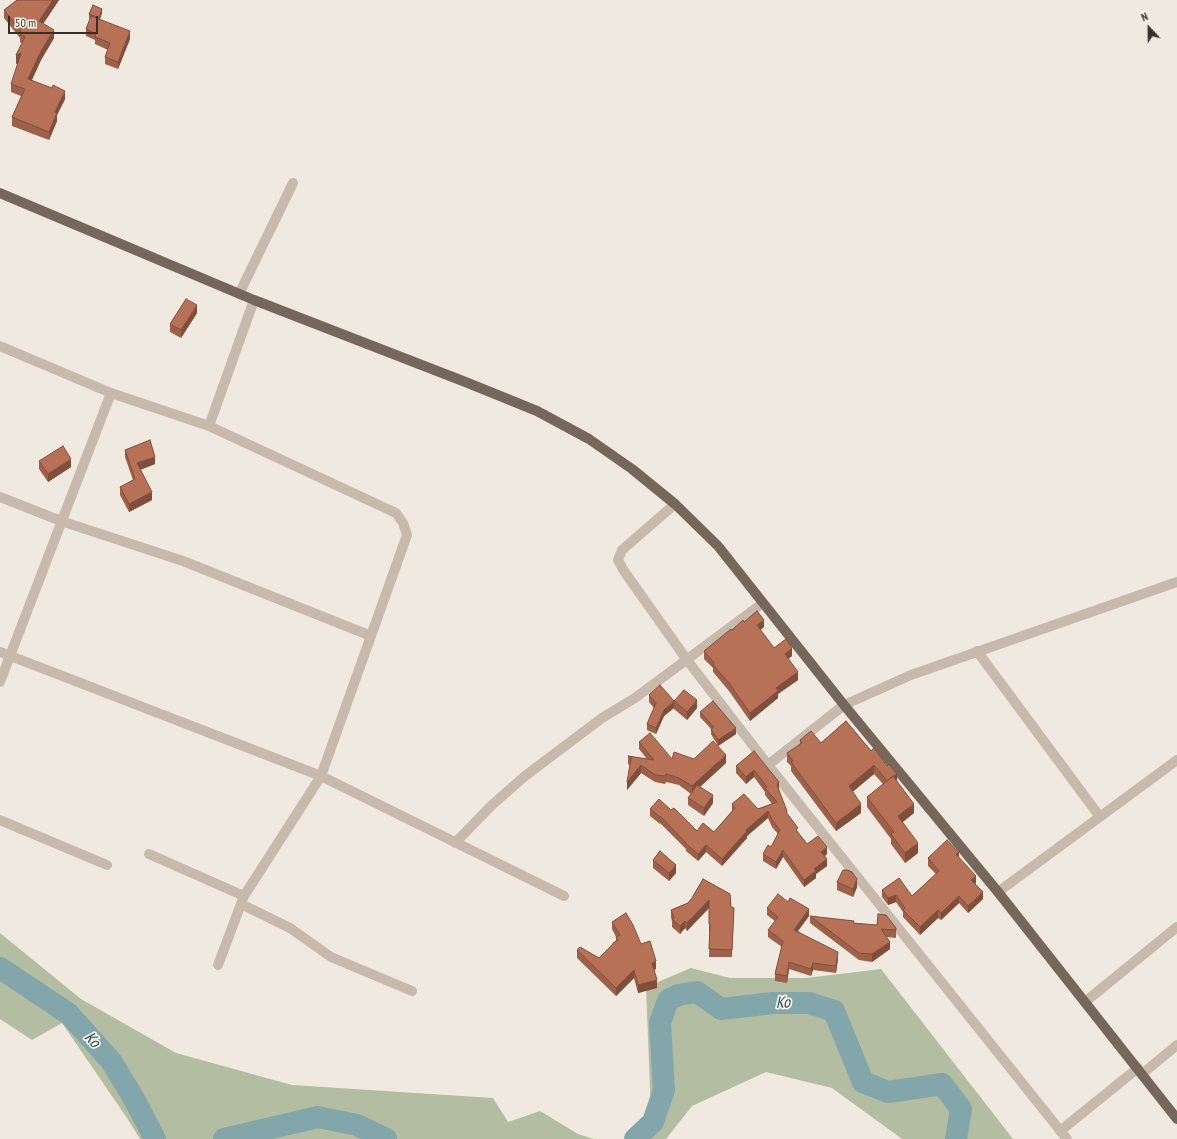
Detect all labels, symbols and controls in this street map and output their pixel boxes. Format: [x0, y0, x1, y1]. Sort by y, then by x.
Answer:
scale bar [10, 8, 100, 34]
north arrow [1129, 8, 1169, 48]
text: N [1139, 9, 1150, 24]
text: 50 m [15, 15, 36, 30]
water label: Ko [776, 993, 790, 1013]
water label: Ko [80, 1028, 104, 1052]

